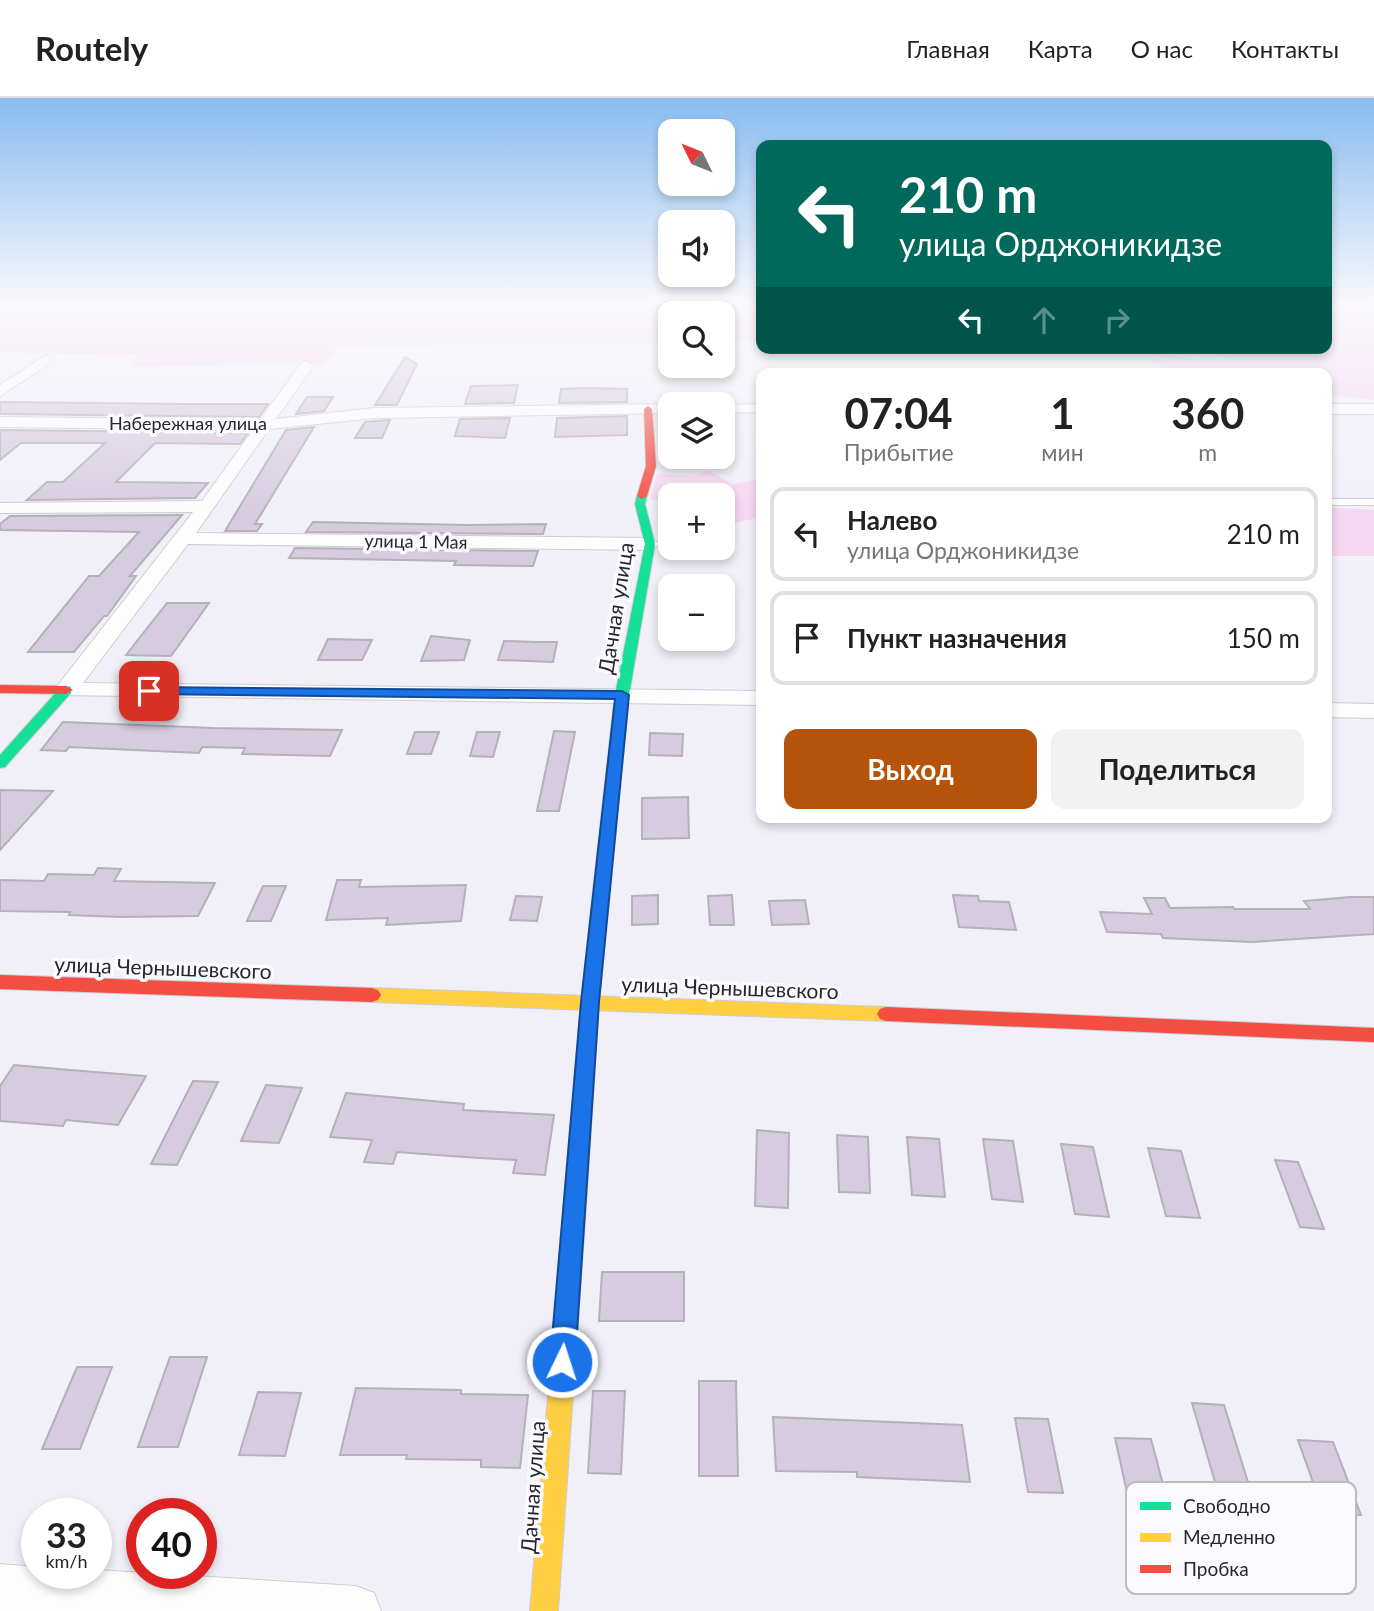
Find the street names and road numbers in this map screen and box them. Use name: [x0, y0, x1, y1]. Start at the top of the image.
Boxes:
street label: Набережная улица: [109, 412, 267, 434]
street label: улица 1 Мая: [364, 529, 468, 553]
street label: Дачная улица: [592, 540, 638, 676]
street label: улица Чернышевского: [54, 951, 272, 983]
street label: улица Чернышевского: [621, 971, 839, 1003]
street label: Дачная улица: [515, 1420, 549, 1554]

